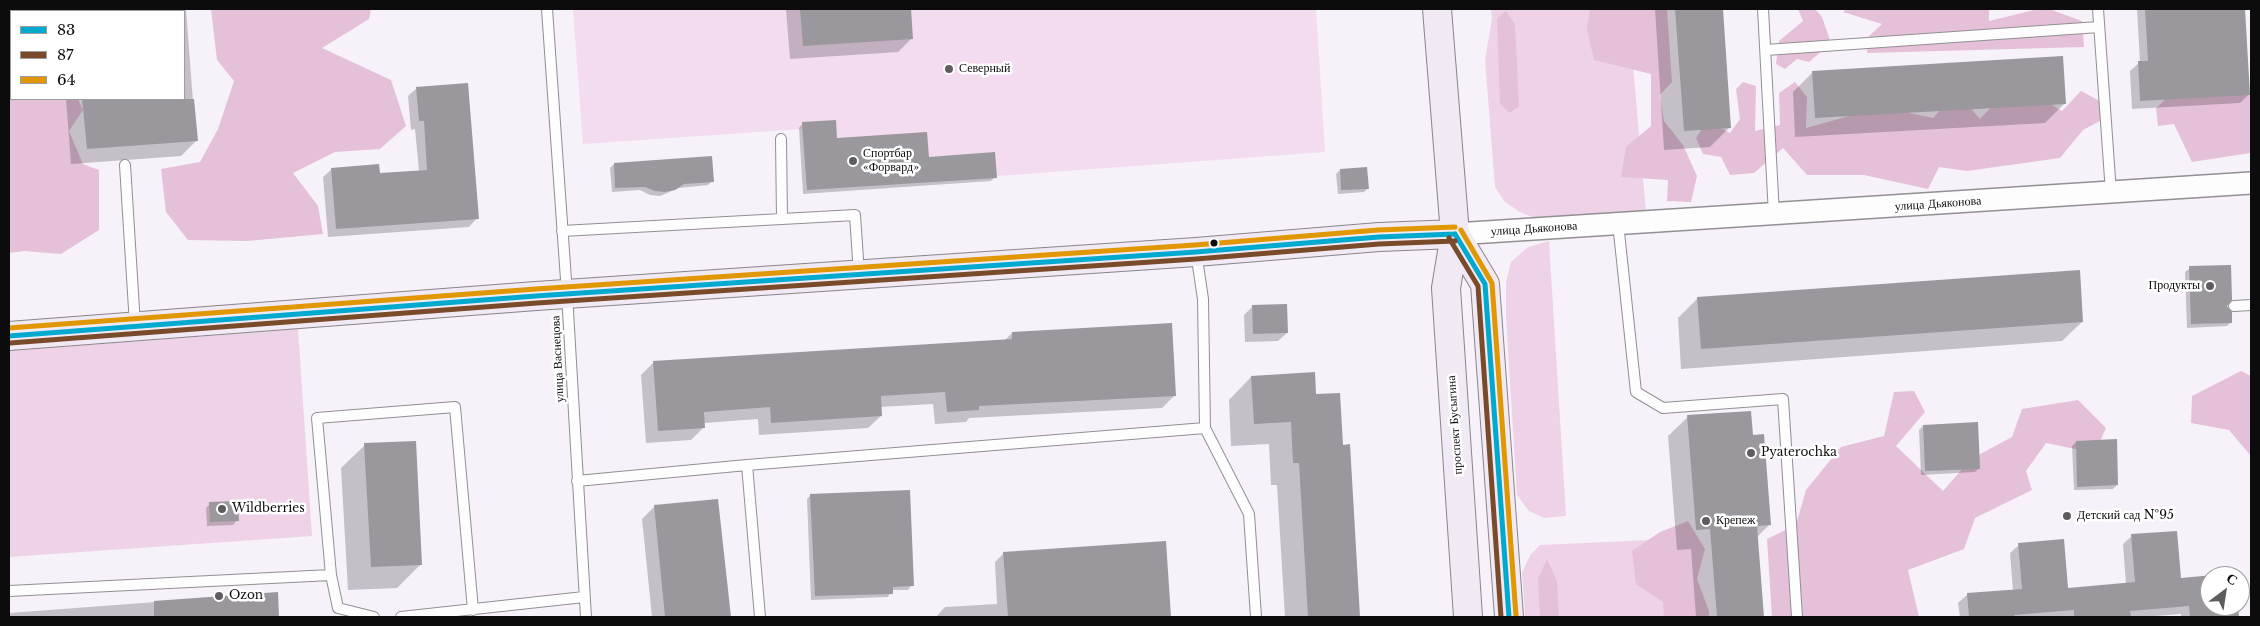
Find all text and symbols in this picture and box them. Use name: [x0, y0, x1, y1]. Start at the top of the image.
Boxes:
legend: [10, 10, 185, 100]
text: 83: [57, 20, 75, 39]
text: 87: [57, 45, 74, 64]
place label: Северный: [959, 62, 1010, 76]
marker: Северный: [943, 63, 955, 75]
text: 64: [57, 70, 75, 89]
place label: Спортбар «Форвард»: [863, 147, 919, 175]
marker: Спортбар «Форвард»: [847, 155, 859, 167]
street label: улица Дьяконова: [1894, 194, 1982, 214]
street label: улица Дьяконова: [1490, 219, 1578, 239]
unlabelled marker: [1209, 238, 1219, 248]
place label: Продукты: [2149, 279, 2200, 293]
marker: Продукты: [2204, 280, 2216, 292]
street label: улица Васнецова: [549, 315, 567, 403]
street label: проспект Бусыгина: [1444, 375, 1466, 475]
place label: Pyaterochka: [1761, 446, 1837, 460]
marker: Pyaterochka: [1745, 447, 1757, 459]
place label: Wildberries: [232, 502, 305, 516]
marker: Wildberries: [216, 503, 228, 515]
place label: Детский сад №95: [2077, 509, 2174, 523]
marker: Детский сад №95: [2061, 510, 2073, 522]
place label: Крепеж: [1716, 514, 1755, 528]
marker: Крепеж: [1700, 515, 1712, 527]
north arrow: [2200, 566, 2250, 616]
text: С: [2223, 569, 2241, 589]
place label: Ozon: [229, 589, 263, 603]
marker: Ozon: [213, 590, 225, 602]

